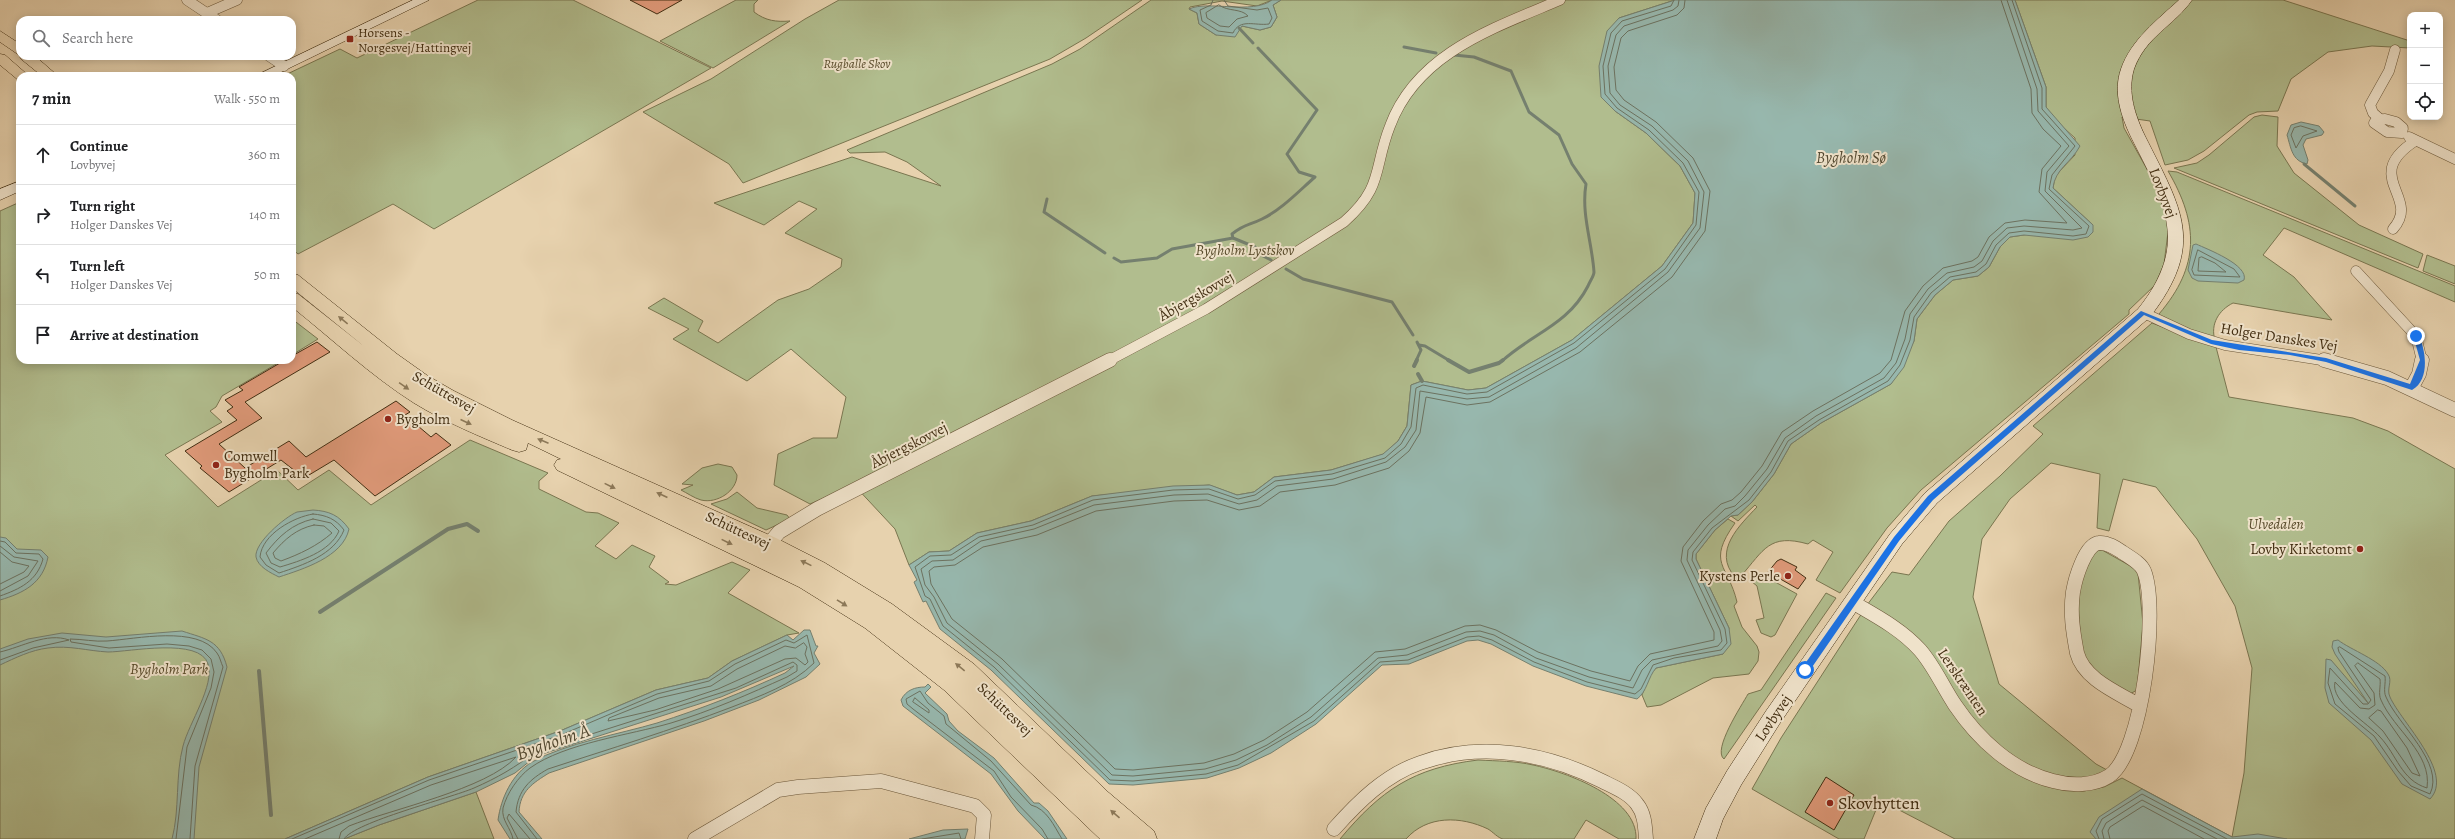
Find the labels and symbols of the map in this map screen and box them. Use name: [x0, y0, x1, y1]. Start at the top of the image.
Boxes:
place label: Horsens - Norgesvej/Hattingvej: [358, 24, 471, 56]
marker: Horsens - Norgesvej/Hattingvej: [345, 34, 355, 44]
park label: Rugballe Skov: [823, 55, 891, 72]
water label: Bygholm Sø: [1816, 147, 1886, 169]
street label: Lovbyvej: [2144, 165, 2182, 221]
park label: Bygholm Lystskov: [1196, 240, 1295, 260]
street label: Åbjergskovvej: [1154, 266, 1237, 326]
one-way arrow: [337, 315, 348, 324]
street label: Holger Danskes Vej: [2219, 318, 2339, 356]
route end: [2407, 327, 2425, 345]
street label: Schüttesvej: [409, 366, 479, 418]
one-way arrow: [398, 382, 409, 390]
place label: Bygholm: [396, 409, 451, 429]
marker: Bygholm: [383, 414, 393, 424]
street label: Åbjergskovvej: [866, 417, 951, 473]
one-way arrow: [460, 419, 471, 425]
one-way arrow: [537, 438, 549, 444]
place label: Comwell Bygholm Park: [224, 446, 310, 483]
marker: Comwell Bygholm Park: [211, 460, 221, 470]
one-way arrow: [604, 483, 616, 489]
one-way arrow: [656, 491, 668, 498]
street label: Schüttesvej: [702, 506, 774, 554]
park label: Ulvedalen: [2248, 514, 2304, 534]
one-way arrow: [721, 539, 733, 546]
place label: Lovby Kirketomt: [2250, 539, 2352, 559]
marker: Lovby Kirketomt: [2355, 544, 2365, 554]
one-way arrow: [800, 559, 812, 566]
place label: Kystens Perle: [1699, 566, 1780, 586]
marker: Kystens Perle: [1783, 571, 1793, 581]
one-way arrow: [836, 599, 848, 606]
street label: Lerskrænten: [1933, 644, 1993, 720]
park label: Bygholm Park: [130, 659, 208, 679]
route start: [1796, 661, 1814, 679]
one-way arrow: [954, 662, 965, 671]
street label: Schüttesvej: [973, 678, 1037, 740]
street label: Lovbyvej: [1750, 691, 1796, 745]
water label: Bygholm Å: [513, 717, 594, 767]
place label: Skovhytten: [1838, 791, 1920, 815]
marker: Skovhytten: [1825, 798, 1835, 808]
one-way arrow: [1110, 809, 1121, 818]

